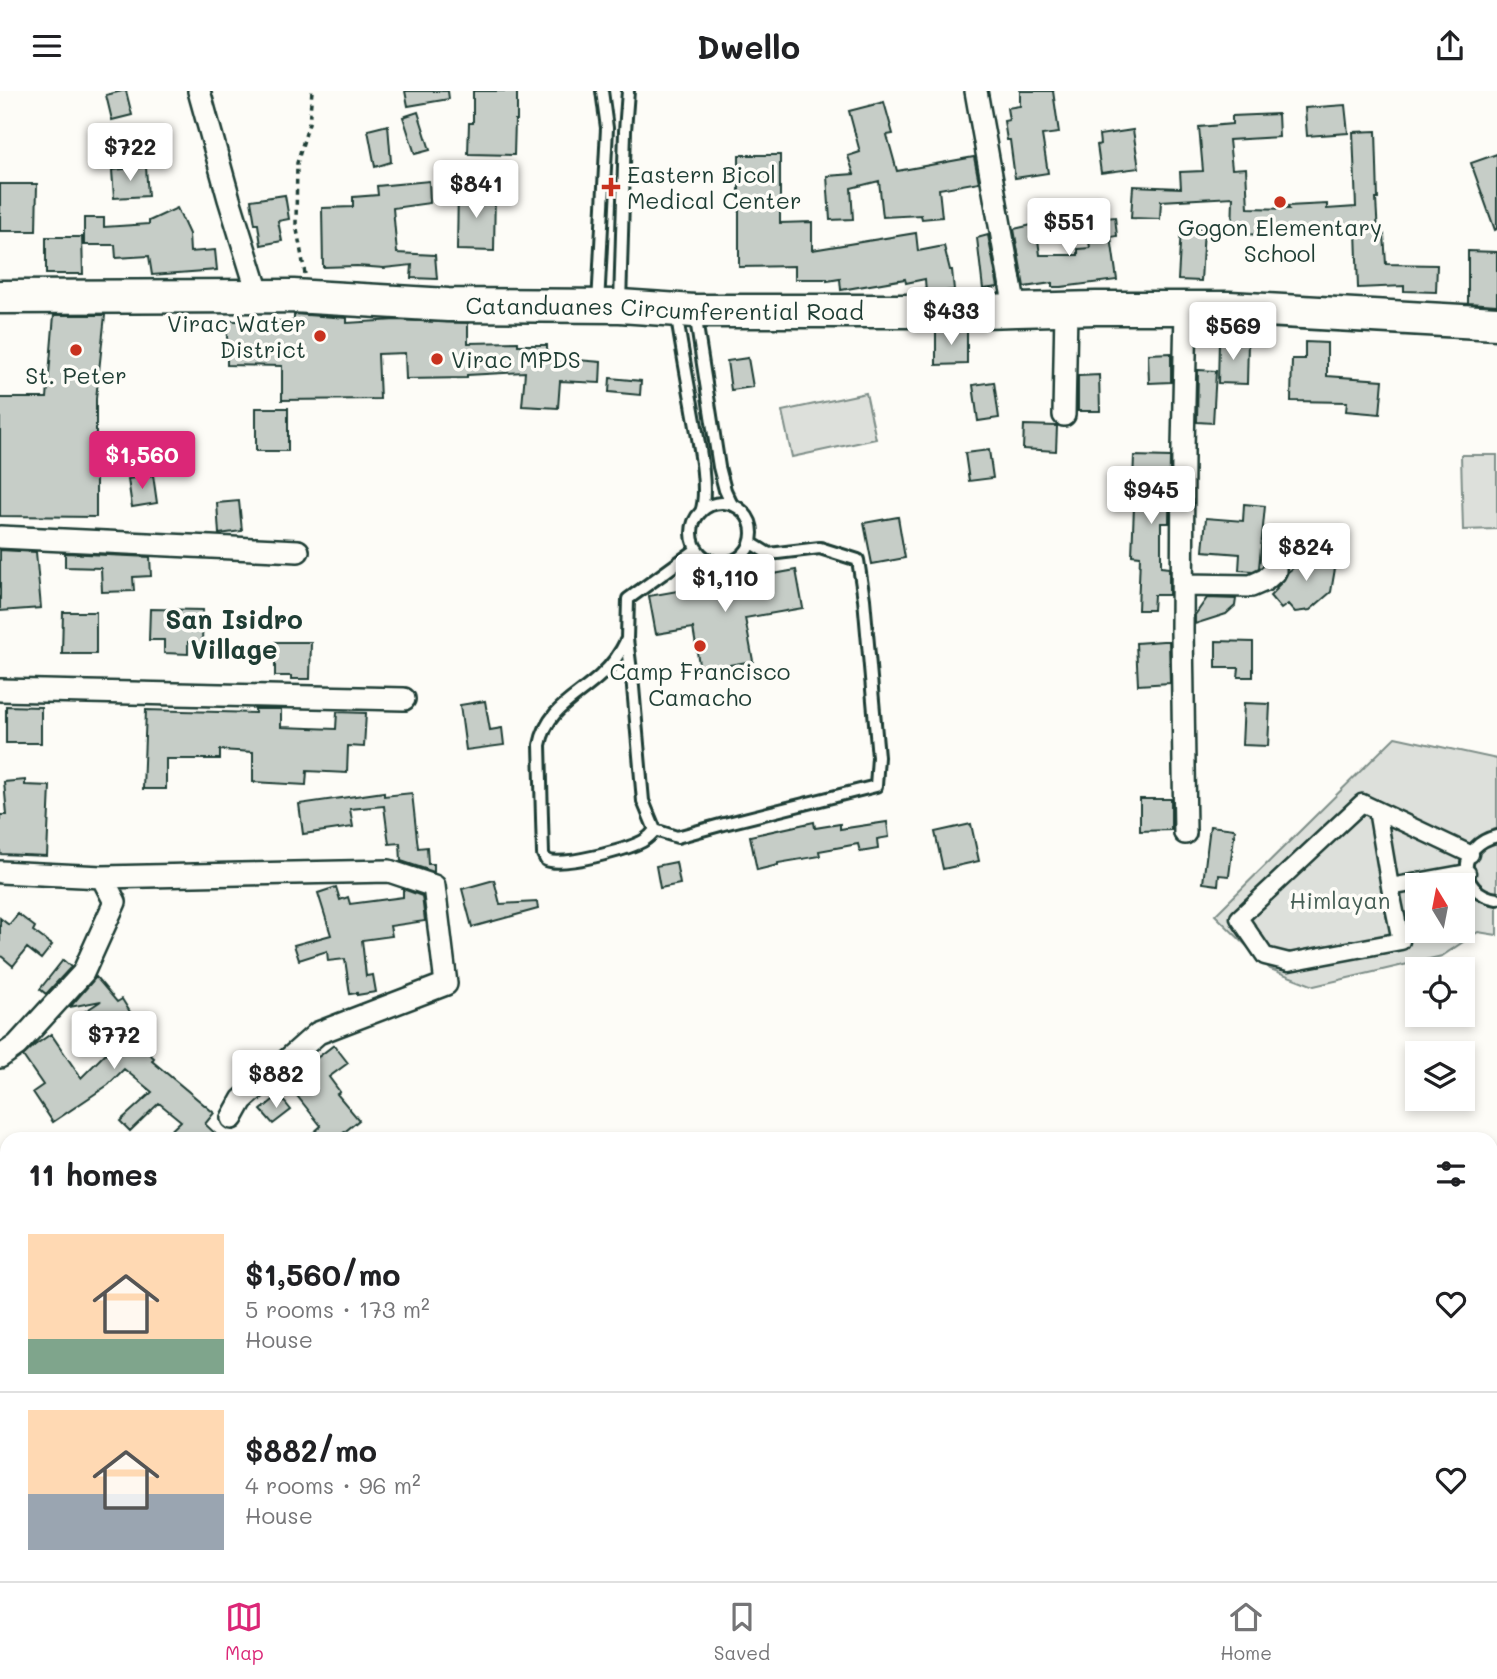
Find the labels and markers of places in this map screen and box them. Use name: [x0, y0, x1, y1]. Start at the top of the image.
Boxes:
pin: $722: [89, 123, 171, 183]
place label: Eastern Bicol Medical Center: [627, 159, 801, 215]
pin: $841: [435, 160, 517, 220]
marker: Eastern Bicol Medical Center: [601, 177, 621, 197]
marker: Gogon Elementary School: [1272, 194, 1288, 210]
pin: $551: [1028, 199, 1110, 258]
place label: Gogon Elementary School: [1178, 212, 1382, 268]
pin: $433: [910, 287, 992, 347]
pin: $569: [1192, 303, 1274, 362]
place label: Virac Water District: [167, 308, 306, 364]
marker: Virac Water District: [312, 328, 328, 344]
marker: St. Peter: [68, 342, 84, 358]
place label: Virac MPDS: [451, 344, 581, 374]
marker: Virac MPDS: [429, 351, 445, 367]
place label: St. Peter: [25, 360, 127, 390]
pin: $1,560: [85, 431, 199, 491]
pin: $945: [1110, 467, 1192, 526]
pin: $824: [1265, 524, 1347, 583]
pin: $1,110: [668, 554, 782, 614]
marker: Camp Francisco Camacho: [692, 638, 708, 654]
place label: Camp Francisco Camacho: [609, 656, 791, 712]
pin: $772: [73, 1011, 155, 1071]
pin: $882: [235, 1051, 317, 1110]

